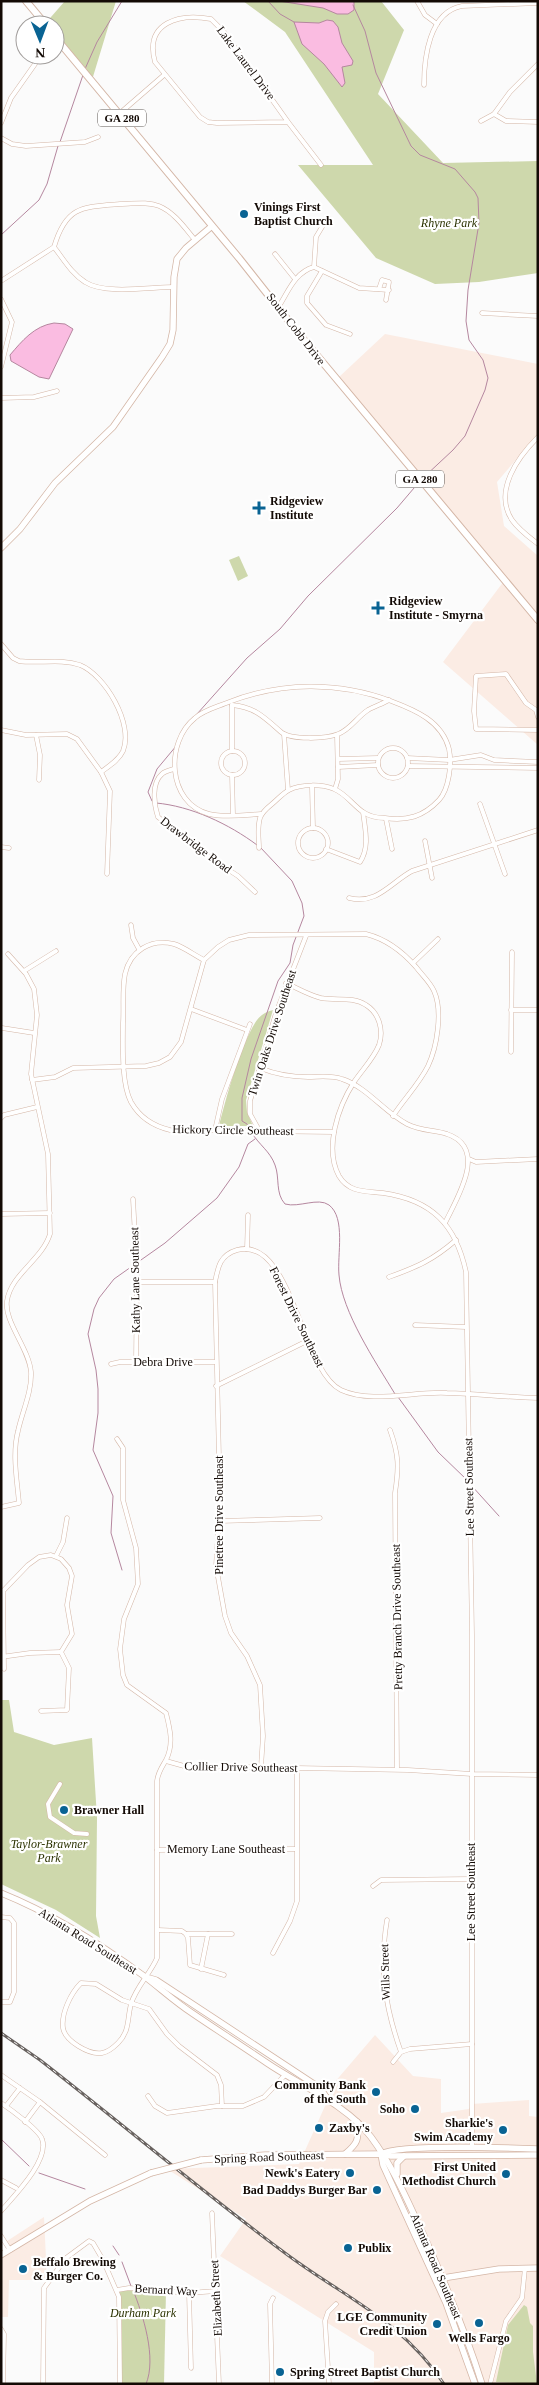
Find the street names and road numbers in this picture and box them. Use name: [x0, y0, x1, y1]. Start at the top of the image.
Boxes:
street label: Lake Laurel Drive: [214, 23, 278, 103]
road number: GA 280: [98, 110, 146, 126]
street label: South Cobb Drive: [264, 290, 328, 368]
road number: GA 280: [396, 470, 444, 488]
street label: Drawbridge Road: [158, 814, 234, 876]
street label: Twin Oaks Drive Southeast: [245, 967, 299, 1098]
street label: Hickory Circle Southeast: [172, 1122, 294, 1138]
street label: Kathy Lane Southeast: [127, 1226, 143, 1333]
street label: Forest Drive Southeast: [267, 1264, 328, 1370]
street label: Debra Drive: [133, 1355, 193, 1369]
street label: Lee Street Southeast: [461, 1437, 477, 1536]
street label: Pinetree Drive Southeast: [212, 1455, 226, 1575]
street label: Pretty Branch Drive Southeast: [389, 1543, 405, 1690]
street label: Collier Drive Southeast: [184, 1759, 298, 1775]
street label: Memory Lane Southeast: [167, 1842, 286, 1856]
street label: Lee Street Southeast: [464, 1842, 478, 1941]
street label: Atlanta Road Southeast: [36, 1905, 140, 1977]
street label: Wills Street: [377, 1943, 393, 2000]
street label: Spring Road Southeast: [214, 2148, 325, 2166]
street label: Atlanta Road Southeast: [407, 2211, 465, 2321]
street label: Elizabeth Street: [207, 2259, 225, 2336]
street label: Bernard Way: [134, 2281, 198, 2299]

